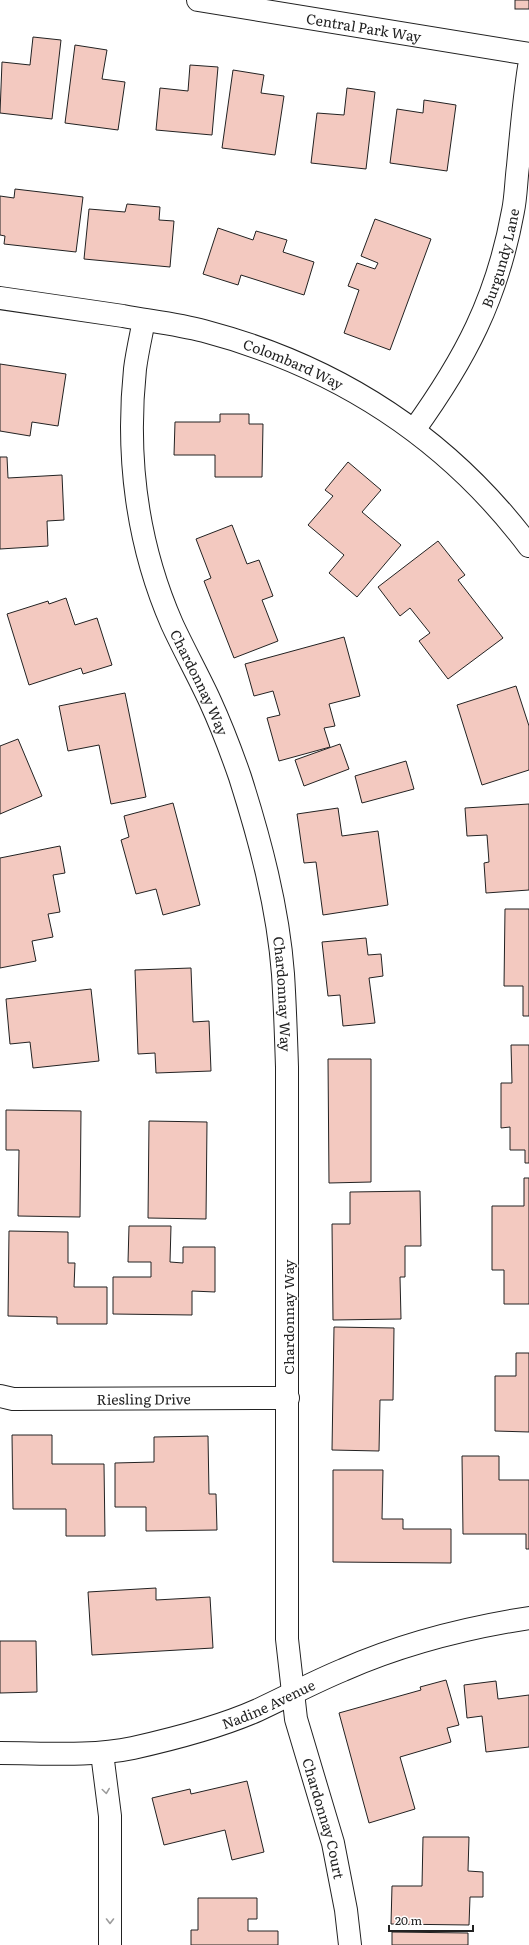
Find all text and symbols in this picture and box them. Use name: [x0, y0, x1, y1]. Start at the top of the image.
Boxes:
street label: Central Park Way: [305, 8, 424, 46]
street label: Burgundy Lane: [476, 207, 523, 310]
street label: Colombard Way: [241, 333, 348, 394]
street label: Chardonnay Way: [166, 626, 234, 739]
street label: Chardonnay Way: [269, 935, 297, 1053]
street label: Chardonnay Way: [278, 1258, 298, 1375]
street label: Riesling Drive: [96, 1388, 191, 1409]
street label: Nadine Avenue: [219, 1674, 318, 1733]
street label: Chardonnay Court: [298, 1756, 350, 1881]
one-way arrow: [101, 1788, 110, 1794]
scale bar: [389, 1907, 473, 1933]
text: 20 m: [395, 1911, 422, 1929]
one-way arrow: [106, 1918, 114, 1924]

